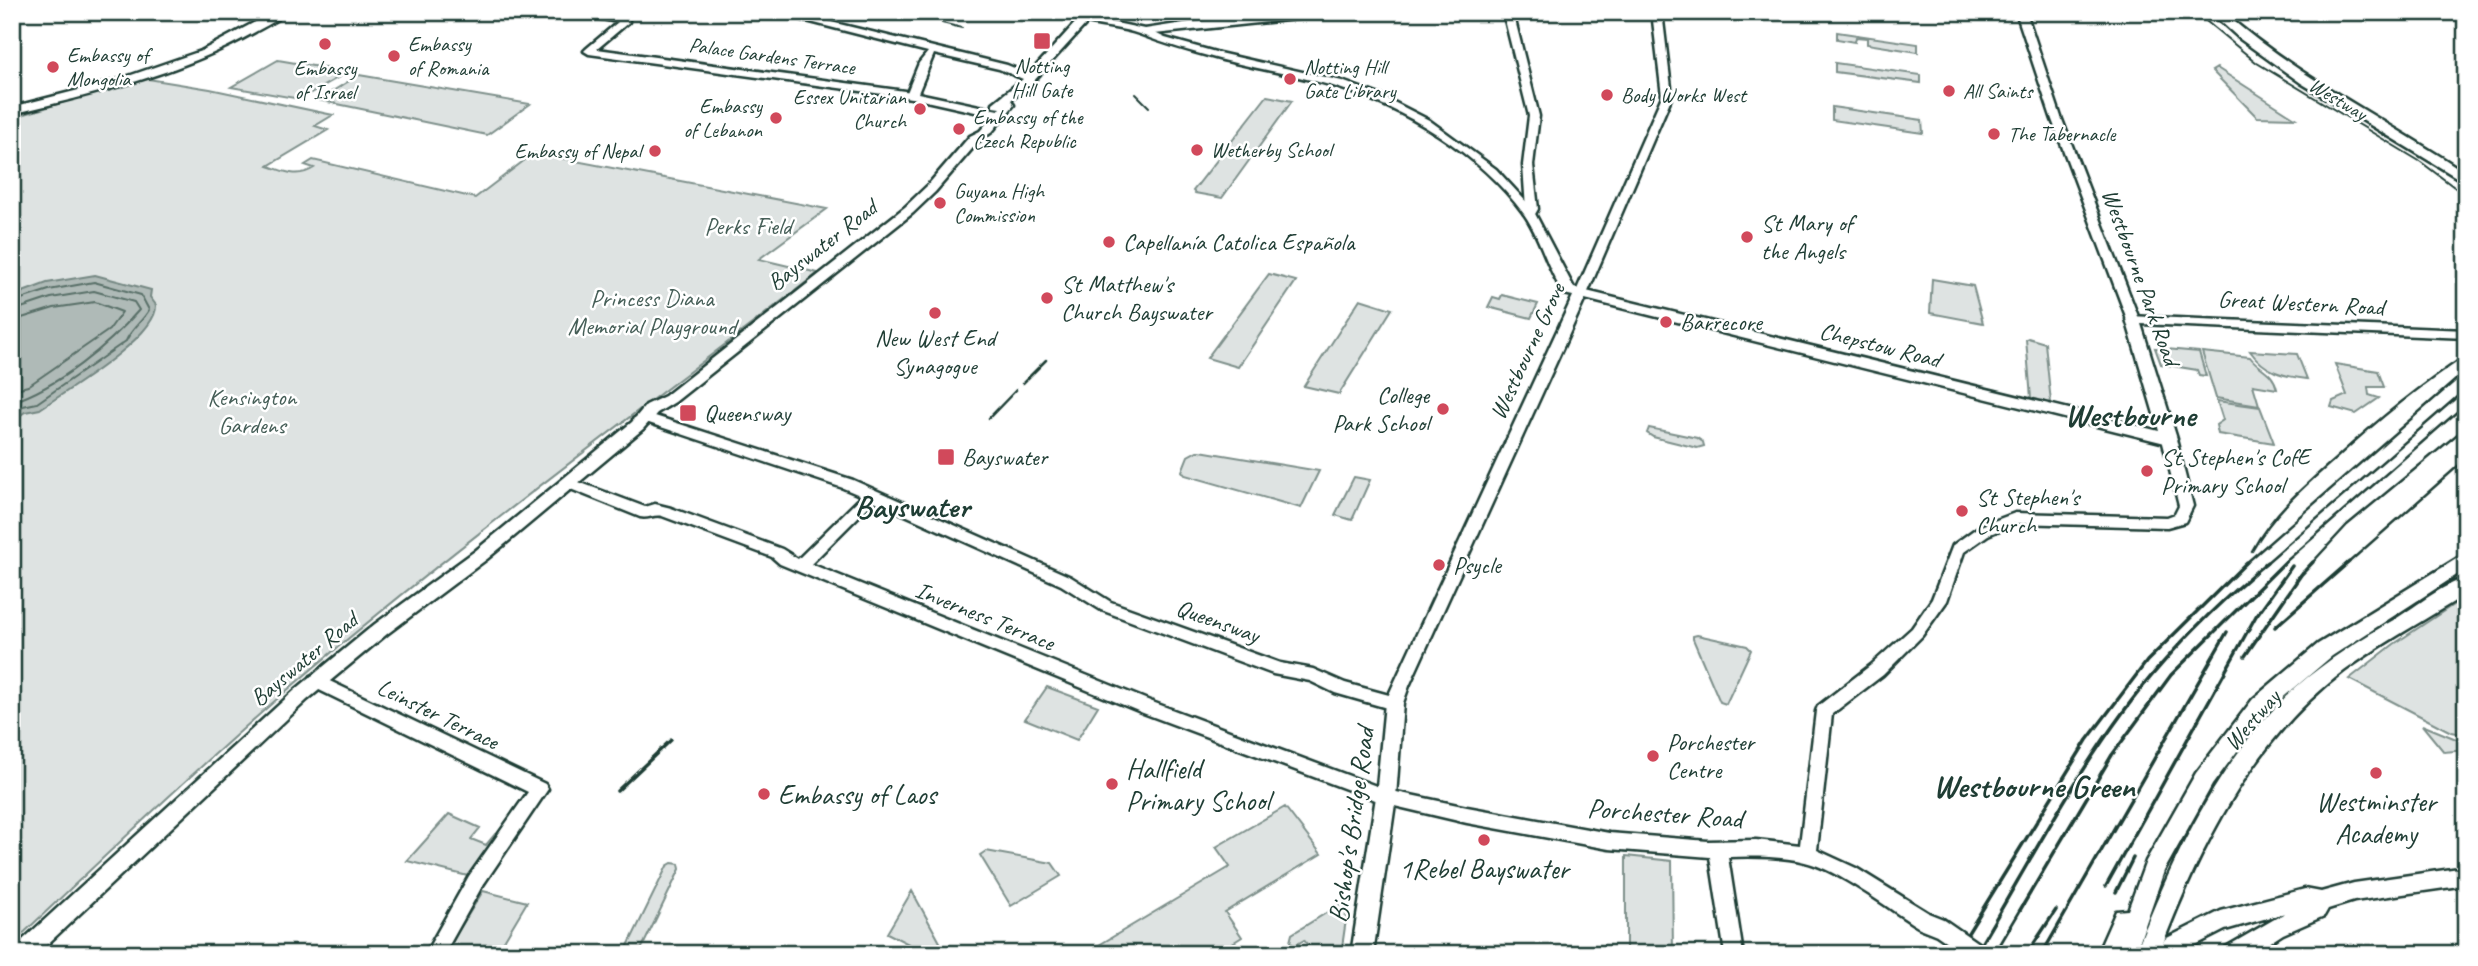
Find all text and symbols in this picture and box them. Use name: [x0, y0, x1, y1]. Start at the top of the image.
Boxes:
place label: Embassy of Romania: [408, 31, 490, 81]
street label: Palace Gardens Terrace: [687, 31, 858, 81]
marker: Notting Hill Gate: [1032, 31, 1052, 51]
marker: Embassy of Israel: [317, 36, 333, 52]
place label: Embassy of Mongolia: [67, 42, 153, 92]
marker: Embassy of Romania: [386, 48, 402, 64]
place label: Notting Hill Gate: [1012, 53, 1074, 103]
place label: Notting Hill Gate Library: [1304, 54, 1398, 104]
place label: Embassy of Israel: [294, 55, 359, 105]
marker: Embassy of Mongolia: [45, 59, 61, 75]
marker: Notting Hill Gate Library: [1282, 71, 1298, 87]
street label: Westway: [2304, 72, 2373, 127]
place label: All Saints: [1963, 78, 2034, 104]
place label: Body Works West: [1621, 82, 1748, 108]
marker: All Saints: [1941, 83, 1957, 99]
place label: Essex Unitarian Church: [793, 84, 907, 134]
marker: Body Works West: [1599, 87, 1615, 103]
place label: Embassy of Lebanon: [684, 93, 764, 143]
marker: Essex Unitarian Church: [912, 101, 928, 117]
place label: Embassy of the Czech Republic: [973, 104, 1084, 154]
marker: Embassy of Lebanon: [768, 110, 784, 126]
marker: Embassy of the Czech Republic: [951, 121, 967, 137]
place label: The Tabernacle: [2008, 121, 2116, 147]
marker: The Tabernacle: [1986, 126, 2002, 142]
place label: Wetherby School: [1211, 137, 1335, 163]
place label: Embassy of Nepal: [515, 138, 644, 164]
marker: Wetherby School: [1189, 142, 1205, 158]
marker: Embassy of Nepal: [647, 143, 663, 159]
place label: Guyana High Commission: [954, 178, 1045, 228]
street label: Westbourne Park Road: [2095, 185, 2188, 373]
street label: Bayswater Road: [761, 191, 886, 297]
marker: Guyana High Commission: [932, 195, 948, 211]
place label: St Mary of the Angels: [1761, 208, 1858, 266]
park label: Perks Field: [705, 211, 795, 241]
place label: Capellanía Catolica Española: [1123, 227, 1356, 257]
marker: St Mary of the Angels: [1739, 229, 1755, 245]
marker: Capellanía Catolica Española: [1101, 234, 1117, 250]
place label: St Matthew's Church Bayswater: [1061, 269, 1214, 327]
street label: Westbourne Grove: [1482, 276, 1573, 424]
park label: Princess Diana Memorial Playground: [568, 283, 740, 341]
street label: Great Western Road: [2217, 284, 2388, 323]
marker: St Matthew's Church Bayswater: [1039, 290, 1055, 306]
marker: New West End Synagogue: [927, 305, 943, 321]
place label: Barrecore: [1680, 307, 1764, 337]
marker: Barrecore: [1658, 314, 1674, 330]
street label: Chepstow Road: [1817, 316, 1947, 375]
place label: New West End Synagogue: [875, 323, 999, 381]
place label: College Park School: [1332, 380, 1433, 438]
park label: Kensington Gardens: [208, 382, 298, 440]
district label: Westbourne: [2065, 395, 2198, 436]
place label: Queensway: [704, 398, 792, 428]
marker: College Park School: [1435, 401, 1451, 417]
marker: Queensway: [678, 403, 698, 423]
place label: Bayswater: [962, 442, 1050, 472]
place label: St Stephen's CofE Primary School: [2161, 442, 2313, 500]
marker: Bayswater: [936, 447, 956, 467]
marker: St Stephen's CofE Primary School: [2139, 463, 2155, 479]
place label: St Stephen's Church: [1976, 482, 2082, 540]
district label: Bayswater: [855, 486, 973, 527]
marker: St Stephen's Church: [1954, 503, 1970, 519]
place label: Psycle: [1453, 550, 1503, 580]
marker: Psycle: [1431, 557, 1447, 573]
street label: Inverness Terrace: [911, 575, 1061, 658]
street label: Queensway: [1172, 592, 1265, 650]
street label: Bayswater Road: [244, 603, 367, 713]
street label: Leinster Terrace: [372, 672, 506, 757]
street label: Westway: [2217, 682, 2288, 757]
street label: Bishop's Bridge Road: [1320, 721, 1383, 925]
place label: Porchester Centre: [1667, 727, 1757, 785]
marker: Porchester Centre: [1645, 748, 1661, 764]
place label: Hallfield Primary School: [1126, 751, 1275, 818]
marker: Westminster Academy: [2368, 765, 2384, 781]
district label: Westbourne Green: [1933, 766, 2136, 807]
marker: Hallfield Primary School: [1104, 776, 1120, 792]
place label: Embassy of Laos: [778, 777, 938, 812]
place label: Westminster Academy: [2316, 784, 2439, 851]
marker: Embassy of Laos: [756, 786, 772, 802]
street label: Porchester Road: [1586, 790, 1748, 836]
marker: 1Rebel Bayswater: [1476, 832, 1492, 848]
place label: 1Rebel Bayswater: [1399, 851, 1572, 886]

